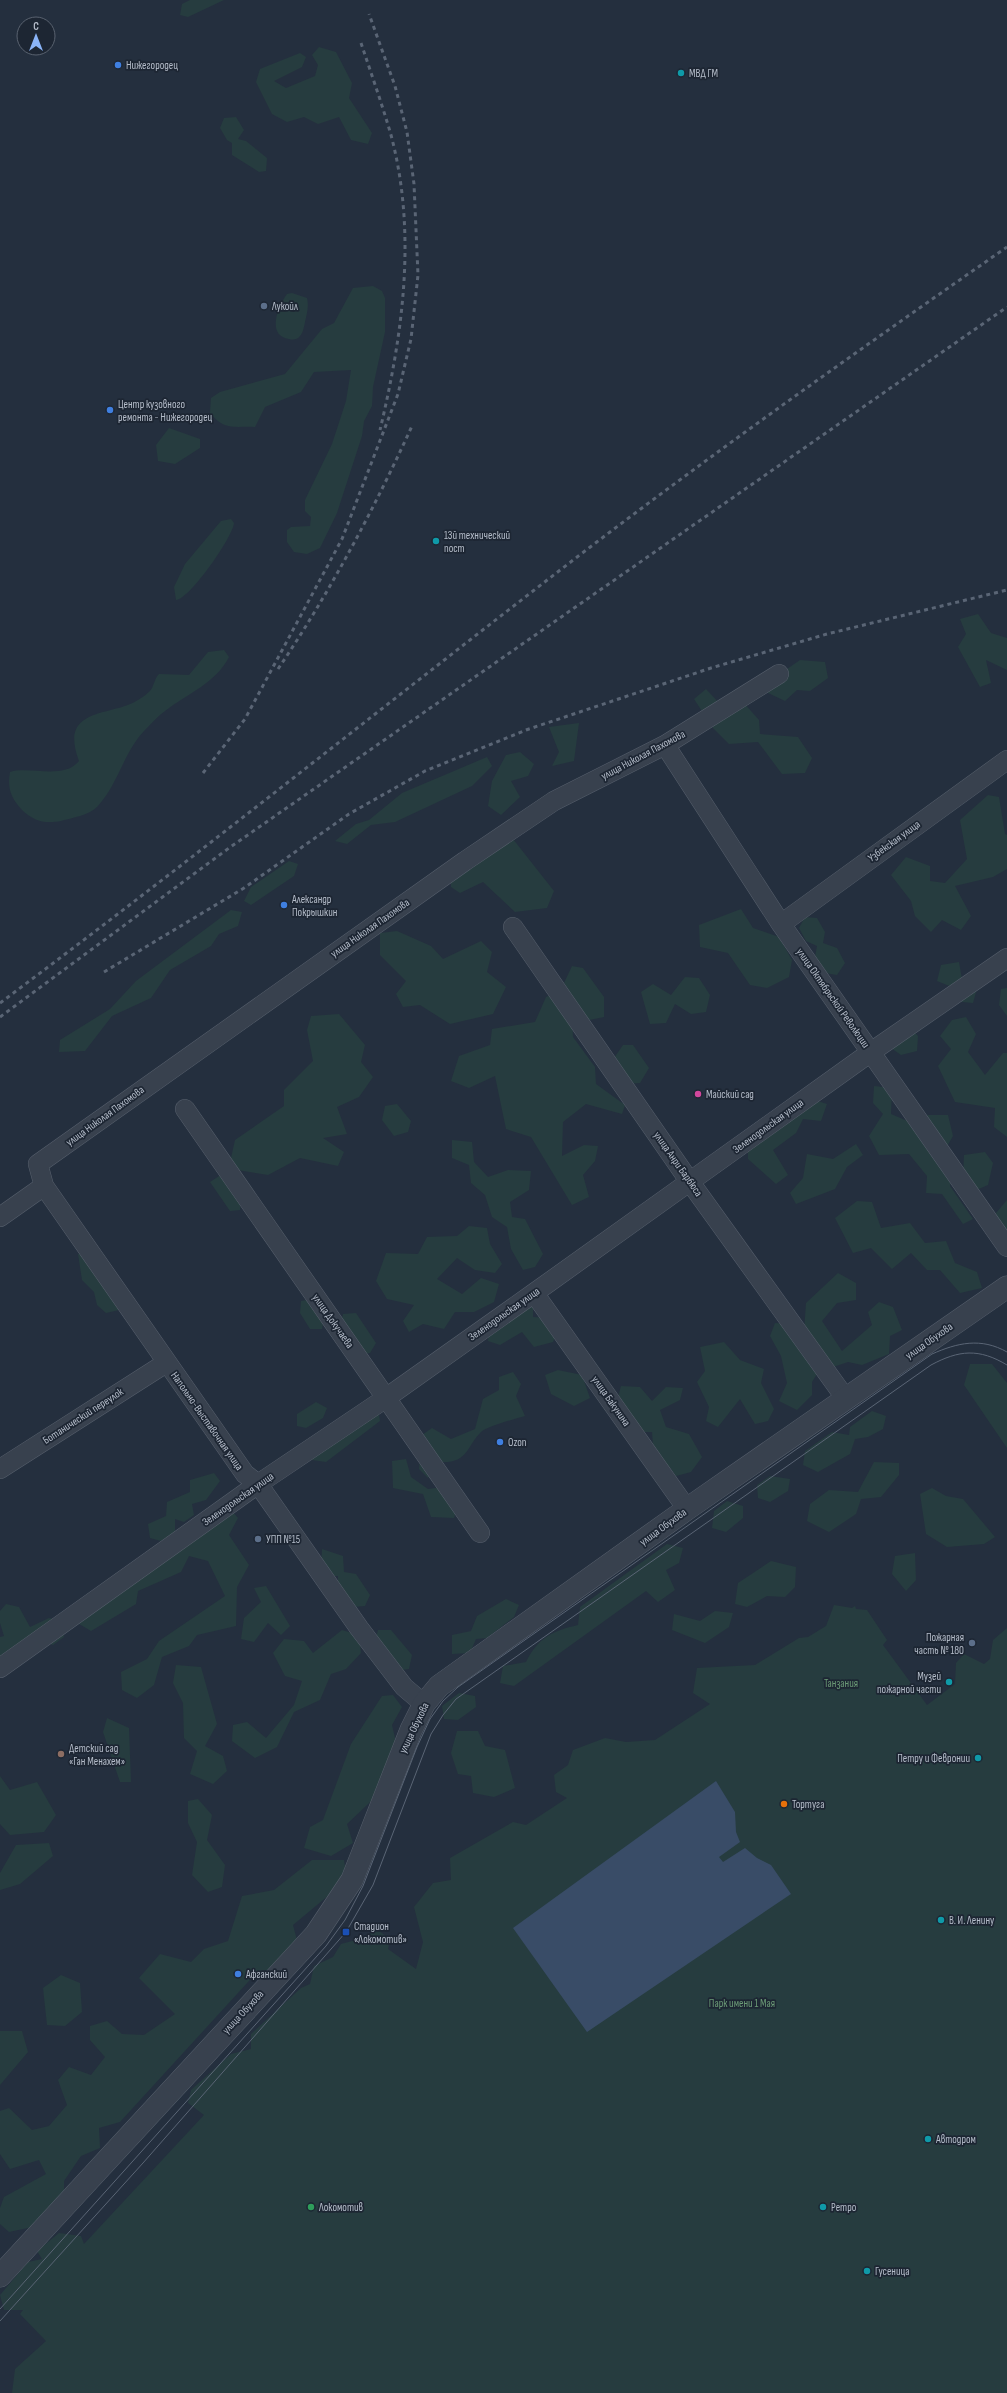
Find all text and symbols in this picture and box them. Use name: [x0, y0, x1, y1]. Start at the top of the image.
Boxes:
north arrow: [16, 16, 56, 56]
text: С: [33, 20, 39, 33]
place label: Нижегородец: [126, 59, 178, 72]
marker: Нижегородец: [113, 60, 123, 70]
place label: МВД ГМ: [689, 67, 718, 80]
marker: МВД ГМ: [676, 68, 686, 78]
place label: Лукойл: [271, 300, 298, 313]
marker: Лукойл: [259, 301, 269, 311]
place label: Центр кузовного ремонта - Нижегородец: [118, 398, 213, 424]
marker: Центр кузовного ремонта - Нижегородец: [105, 405, 115, 415]
place label: 13й технический пост: [444, 529, 511, 555]
marker: 13й технический пост: [431, 536, 441, 546]
street label: улица Николая Пахомова: [599, 727, 687, 783]
street label: Узбекская улица: [865, 818, 923, 864]
place label: Александр Покрышкин: [291, 893, 337, 919]
street label: улица Николая Пахомова: [328, 896, 412, 960]
marker: Александр Покрышкин: [279, 900, 289, 910]
street label: улица Октябрьской Революции: [794, 946, 873, 1051]
street label: улица Николая Пахомова: [63, 1083, 147, 1149]
place label: Майский сад: [706, 1088, 754, 1101]
marker: Майский сад: [693, 1089, 703, 1099]
street label: Зеленодольская улица: [730, 1096, 806, 1156]
street label: улица Анри Барбюса: [651, 1129, 705, 1199]
street label: Зеленодольская улица: [466, 1285, 542, 1343]
street label: улица Докучаева: [310, 1291, 356, 1351]
street label: улица Обухова: [903, 1320, 955, 1362]
street label: Напольно-Выставочная улица: [168, 1369, 246, 1473]
street label: улица Бакунина: [589, 1373, 633, 1429]
street label: Ботанический переулок: [40, 1385, 126, 1447]
place label: Ozon: [508, 1436, 527, 1449]
marker: Ozon: [495, 1437, 505, 1447]
street label: Зеленодольская улица: [200, 1470, 276, 1528]
street label: улица Обухова: [637, 1506, 689, 1548]
place label: УПП №15: [266, 1533, 300, 1546]
marker: УПП №15: [253, 1534, 263, 1544]
place label: Пожарная часть № 180: [914, 1631, 964, 1657]
marker: Пожарная часть № 180: [967, 1638, 977, 1648]
place label: Музей пожарной части: [877, 1670, 941, 1696]
park label: Танзания: [824, 1677, 858, 1690]
marker: Музей пожарной части: [944, 1677, 954, 1687]
street label: улица Обухова: [396, 1701, 432, 1755]
place label: Детский сад «Ган Менахем»: [69, 1742, 125, 1768]
marker: Детский сад «Ган Менахем»: [56, 1749, 66, 1759]
place label: Петру и Февронии: [897, 1752, 970, 1765]
marker: Петру и Февронии: [973, 1753, 983, 1763]
place label: Тортуга: [792, 1798, 824, 1811]
marker: Тортуга: [779, 1799, 789, 1809]
place label: В. И. Ленину: [949, 1914, 995, 1927]
marker: В. И. Ленину: [936, 1915, 946, 1925]
place label: Стадион «Локомотив»: [354, 1920, 407, 1946]
marker: Стадион «Локомотив»: [341, 1927, 351, 1937]
place label: Афганский: [245, 1968, 288, 1981]
marker: Афганский: [233, 1969, 243, 1979]
street label: улица Обухова: [220, 1988, 266, 2036]
park label: Парк имени 1 Мая: [709, 1997, 775, 2010]
place label: Автодром: [935, 2133, 976, 2146]
marker: Автодром: [923, 2134, 933, 2144]
place label: Локомотив: [318, 2201, 364, 2214]
place label: Ретро: [831, 2201, 857, 2214]
marker: Локомотив: [306, 2202, 316, 2212]
marker: Ретро: [818, 2202, 828, 2212]
place label: Гусеница: [875, 2265, 909, 2278]
marker: Гусеница: [862, 2266, 872, 2276]

